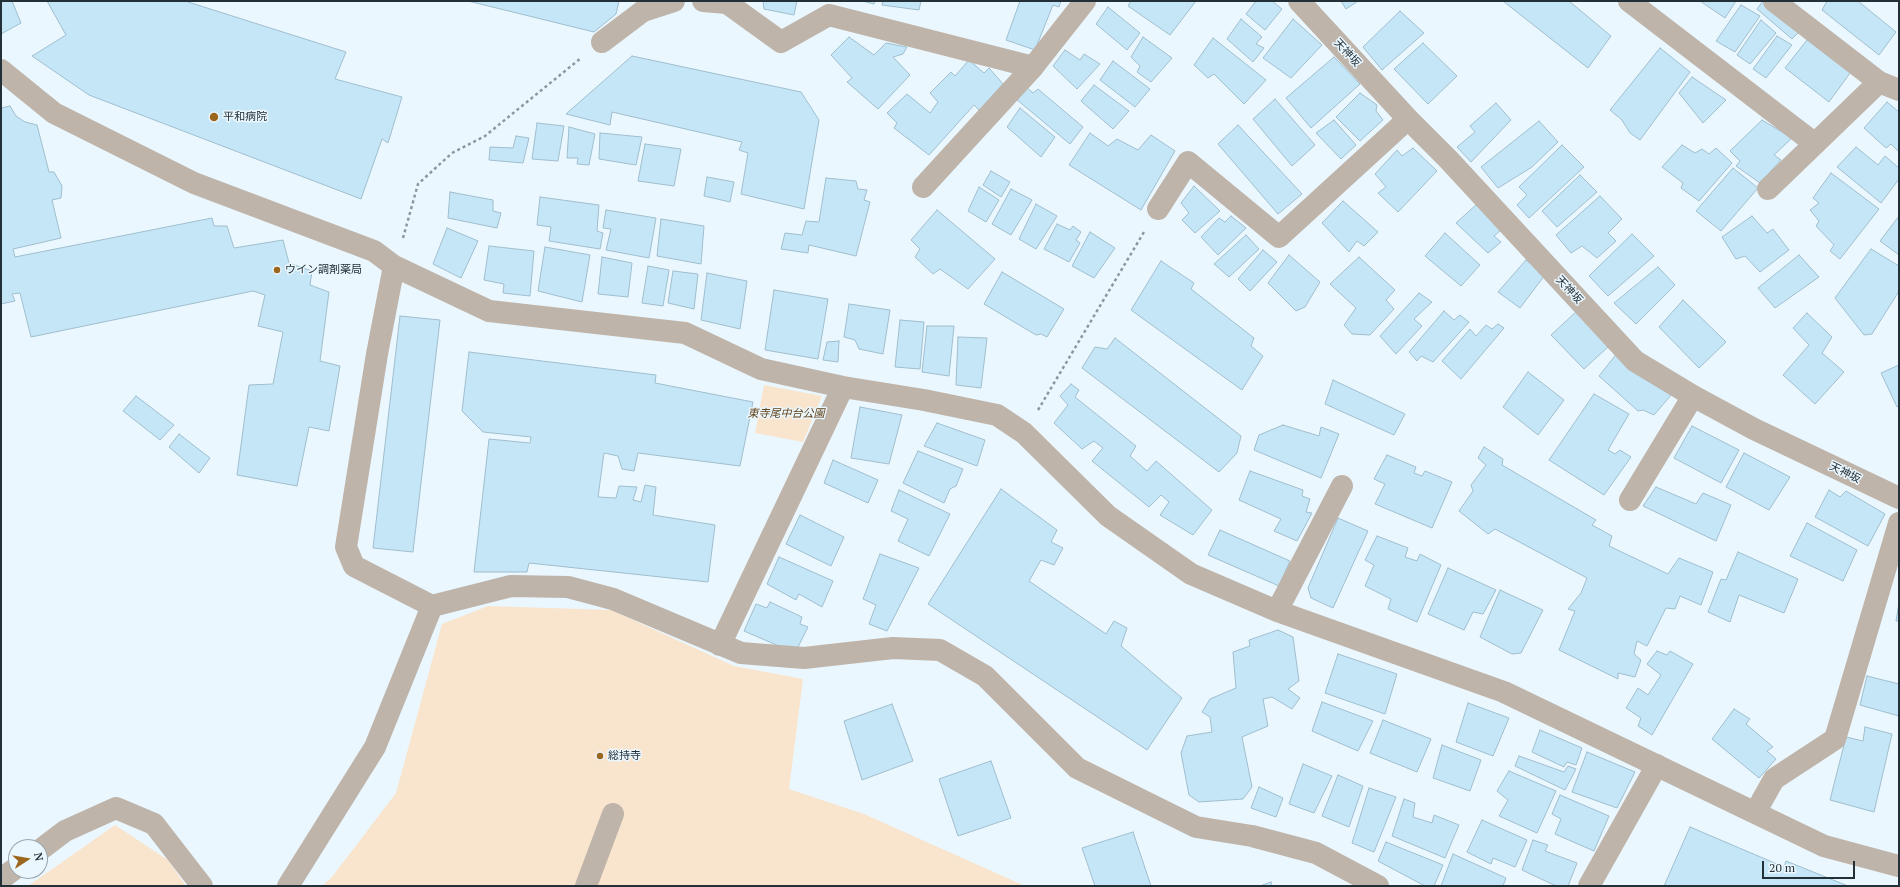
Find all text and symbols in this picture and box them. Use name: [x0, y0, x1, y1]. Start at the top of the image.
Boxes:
street label: 天神坂: [1331, 36, 1363, 70]
place label: 平和病院: [223, 110, 267, 124]
marker: 平和病院: [208, 111, 220, 123]
place label: ウイン調剤薬局: [285, 263, 362, 277]
marker: ウイン調剤薬局: [272, 265, 282, 275]
street label: 天神坂: [1553, 273, 1585, 307]
park label: 東寺尾中台公園: [748, 407, 824, 421]
street label: 天神坂: [1827, 460, 1863, 486]
place label: 総持寺: [608, 749, 641, 763]
marker: 総持寺: [595, 751, 605, 761]
north arrow: [8, 839, 48, 879]
text: N: [31, 851, 46, 862]
scale bar: [1764, 853, 1857, 879]
text: 20 m: [1769, 860, 1795, 875]

